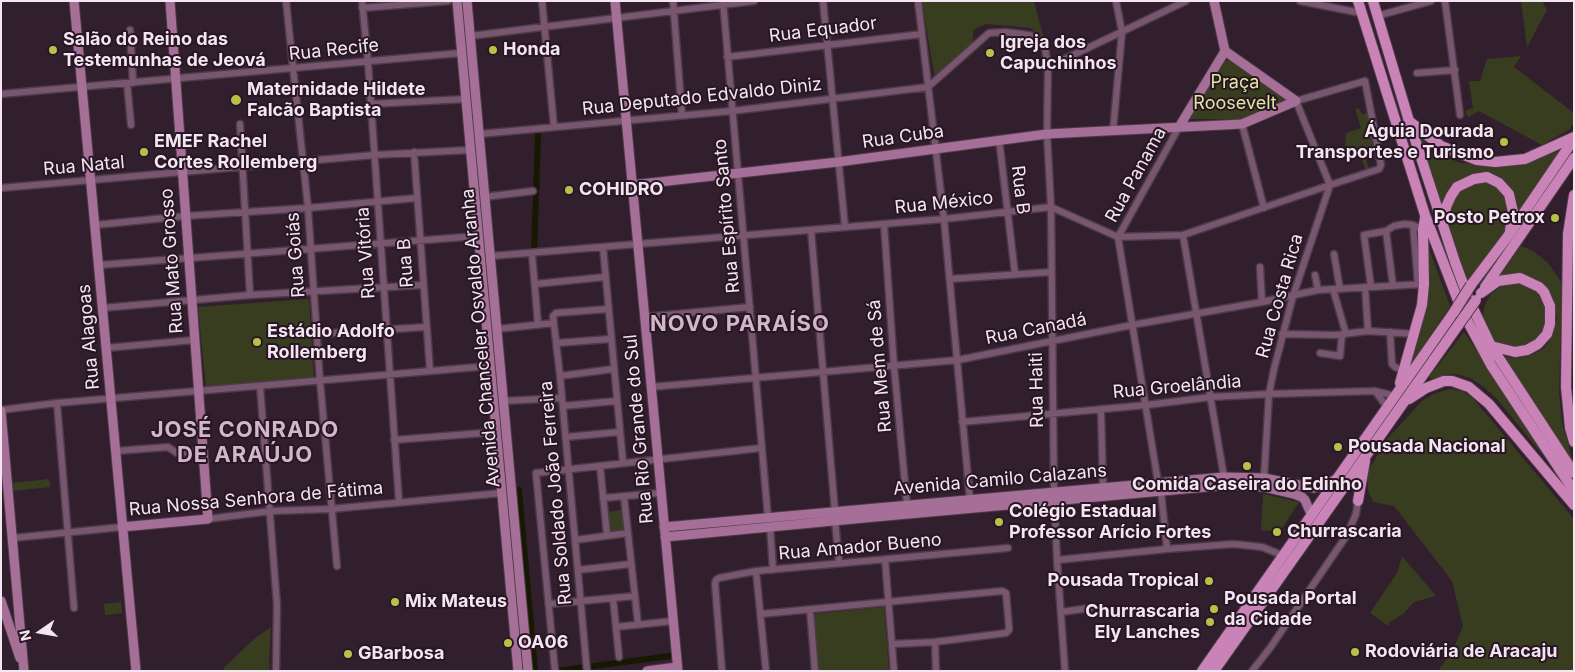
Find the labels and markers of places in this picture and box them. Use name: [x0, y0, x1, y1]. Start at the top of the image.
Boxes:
place label: Salão do Reino das Testemunhas de Jeová: [63, 29, 266, 72]
place label: Igreja dos Capuchinhos: [1000, 32, 1117, 74]
place label: Honda: [503, 39, 560, 61]
marker: Salão do Reino das Testemunhas de Jeová: [47, 44, 59, 56]
marker: Honda: [487, 44, 499, 56]
marker: Igreja dos Capuchinhos: [984, 47, 996, 59]
place label: Maternidade Hildete Falcão Baptista: [247, 79, 425, 122]
marker: Maternidade Hildete Falcão Baptista: [229, 93, 243, 107]
place label: Águia Dourada Transportes e Turismo: [1296, 121, 1494, 163]
place label: EMEF Rachel Cortes Rollemberg: [154, 131, 317, 173]
marker: Águia Dourada Transportes e Turismo: [1498, 136, 1510, 148]
marker: EMEF Rachel Cortes Rollemberg: [138, 146, 150, 158]
place label: COHIDRO: [579, 179, 663, 201]
marker: COHIDRO: [563, 184, 575, 196]
place label: Posto Petrox: [1434, 207, 1545, 229]
marker: Posto Petrox: [1549, 212, 1561, 224]
place label: Estádio Adolfo Rollemberg: [267, 321, 395, 364]
marker: Estádio Adolfo Rollemberg: [251, 336, 263, 348]
place label: Pousada Nacional: [1348, 436, 1506, 458]
marker: Pousada Nacional: [1332, 441, 1344, 453]
marker: Comida Caseira do Edinho: [1241, 460, 1253, 472]
place label: Comida Caseira do Edinho: [1132, 474, 1362, 496]
place label: Colégio Estadual Professor Arício Fortes: [1009, 501, 1211, 544]
marker: Colégio Estadual Professor Arício Fortes: [993, 516, 1005, 528]
place label: Churrascaria: [1287, 521, 1402, 543]
marker: Churrascaria: [1271, 526, 1283, 538]
place label: Pousada Tropical: [1047, 570, 1199, 592]
marker: Pousada Tropical: [1203, 575, 1215, 587]
place label: Pousada Portal da Cidade: [1224, 588, 1357, 630]
place label: Mix Mateus: [405, 591, 507, 613]
marker: Mix Mateus: [389, 596, 401, 608]
place label: Churrascaria Ely Lanches: [1085, 601, 1200, 644]
marker: Pousada Portal da Cidade: [1208, 603, 1220, 615]
marker: Churrascaria Ely Lanches: [1204, 616, 1216, 628]
place label: OA06: [518, 632, 568, 654]
marker: OA06: [502, 637, 514, 649]
place label: Rodoviária de Aracaju: [1365, 641, 1557, 663]
place label: GBarbosa: [358, 643, 444, 665]
marker: Rodoviária de Aracaju: [1349, 646, 1361, 658]
marker: GBarbosa: [342, 648, 354, 660]

